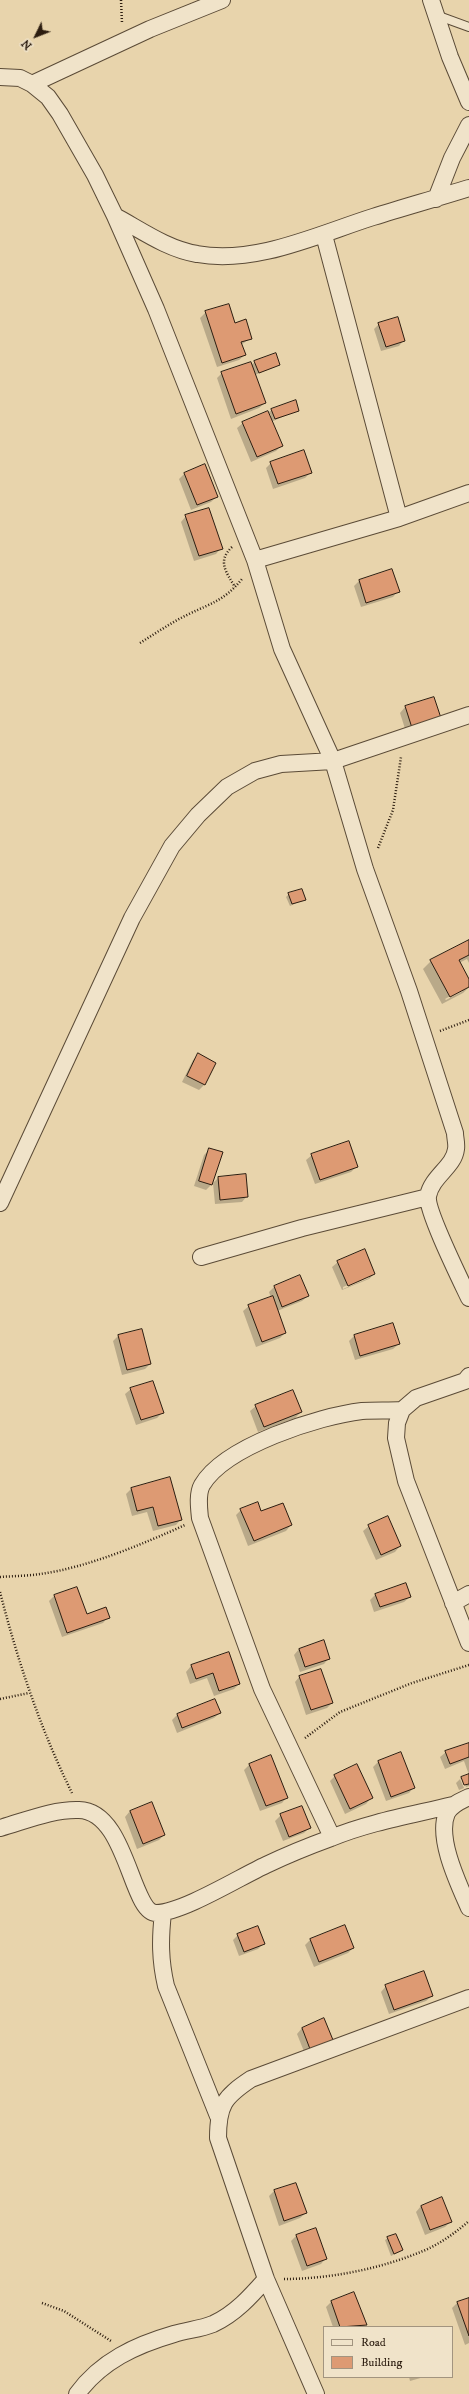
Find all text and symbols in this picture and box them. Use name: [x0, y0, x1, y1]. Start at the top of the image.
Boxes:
north arrow: [16, 16, 56, 56]
text: N: [19, 36, 35, 52]
legend: [323, 2326, 453, 2378]
text: Road: [361, 2335, 386, 2350]
text: Building: [361, 2355, 402, 2370]

